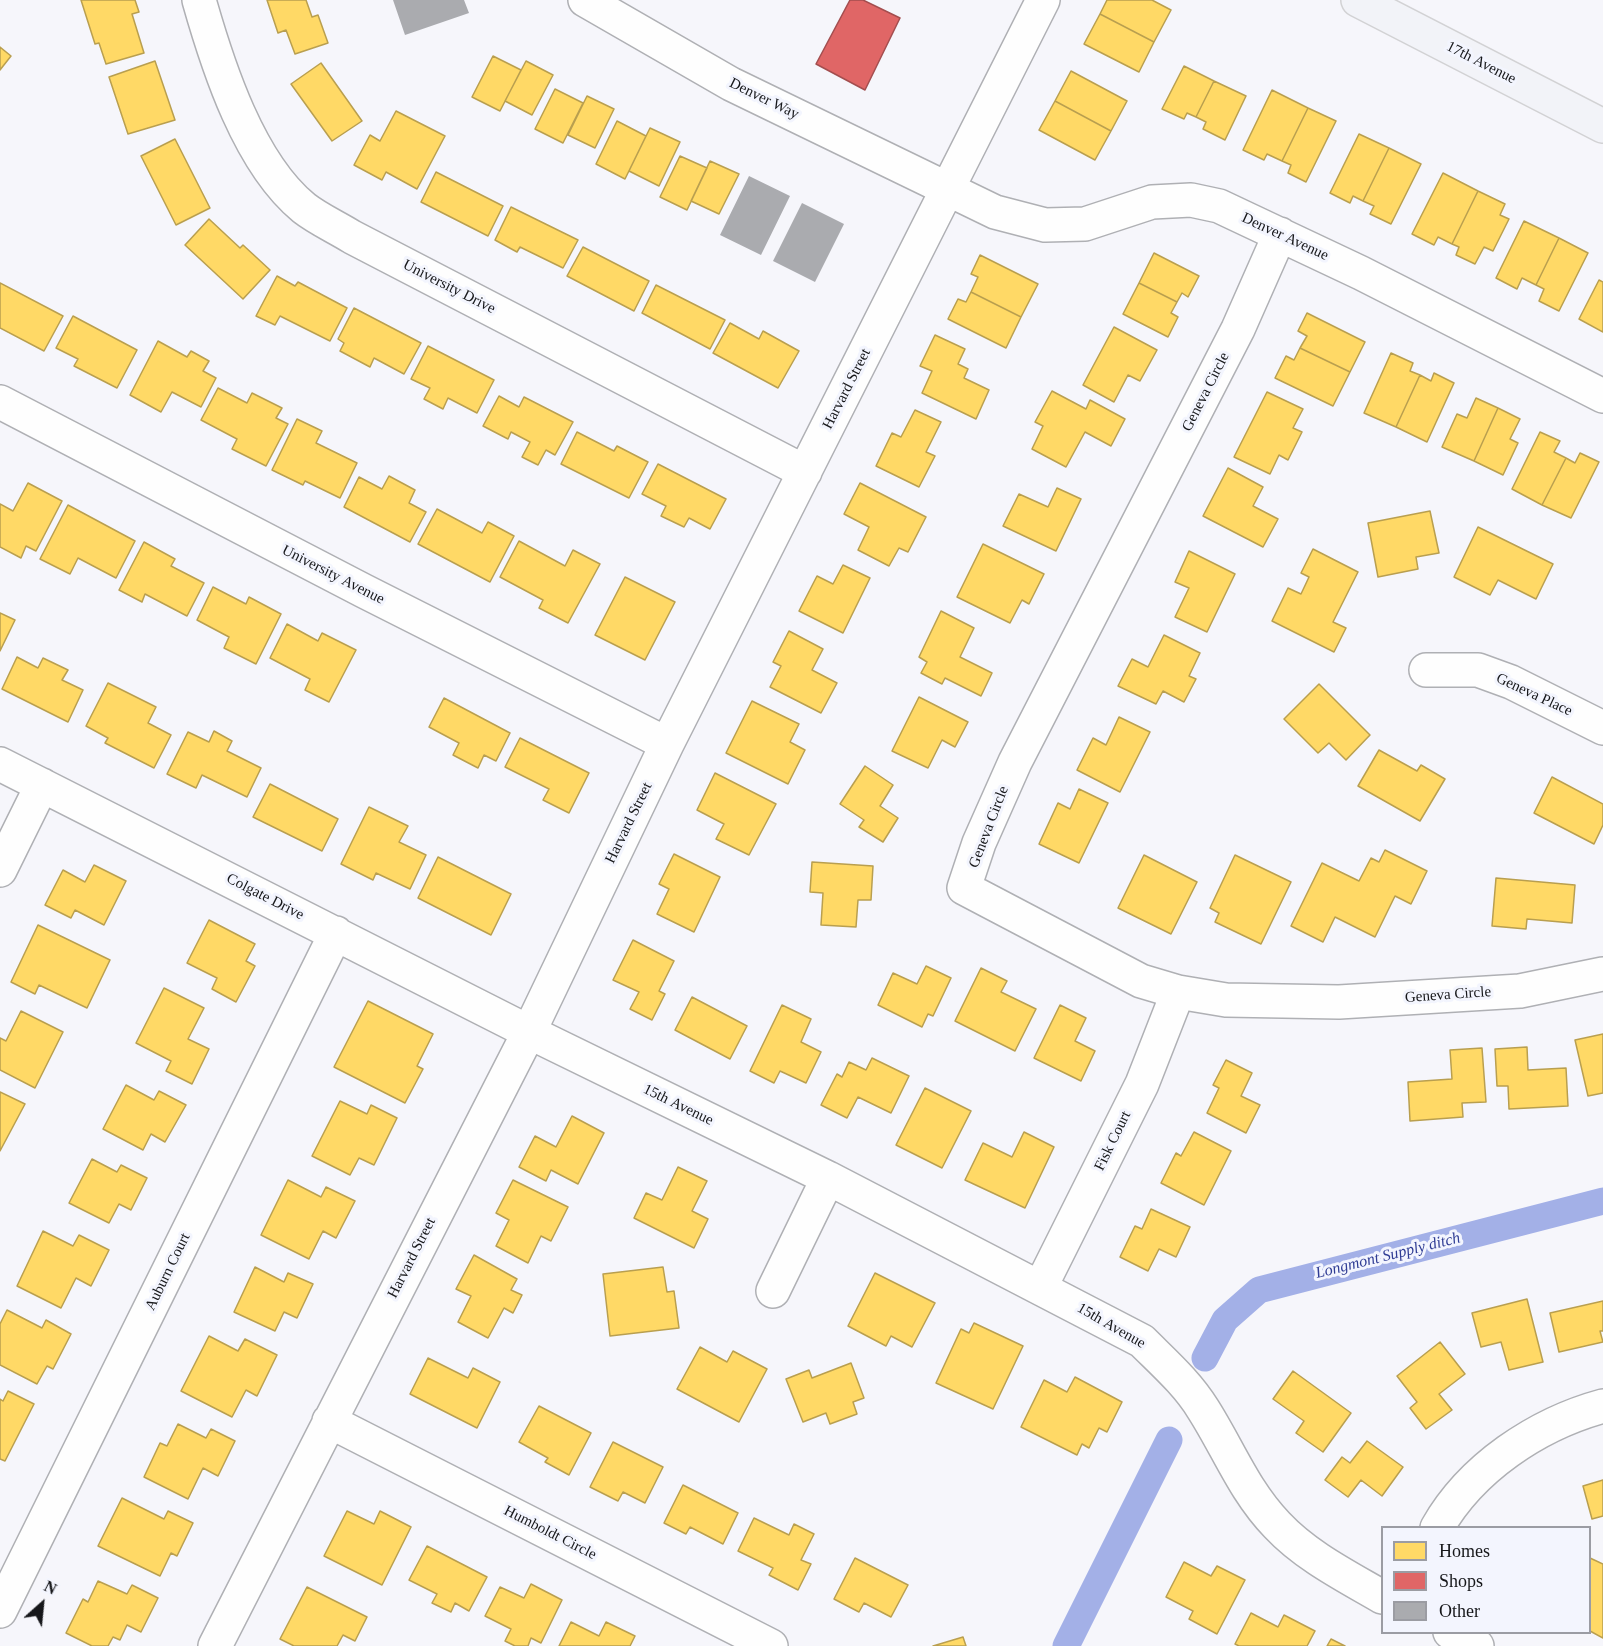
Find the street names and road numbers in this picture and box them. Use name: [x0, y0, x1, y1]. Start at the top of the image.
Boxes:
street label: 17th Avenue: [1443, 38, 1519, 88]
street label: Denver Way: [726, 74, 802, 124]
street label: Denver Avenue: [1239, 209, 1331, 265]
street label: University Drive: [400, 256, 498, 318]
street label: Harvard Street: [819, 346, 875, 432]
street label: Geneva Circle: [1178, 350, 1234, 434]
street label: University Avenue: [279, 541, 387, 609]
street label: Geneva Place: [1493, 670, 1575, 720]
street label: Harvard Street: [602, 780, 656, 866]
street label: Geneva Circle: [965, 784, 1013, 870]
street label: Colgate Drive: [223, 870, 307, 924]
street label: Geneva Circle: [1404, 983, 1492, 1007]
street label: 15th Avenue: [640, 1080, 716, 1130]
street label: Fisk Court: [1091, 1108, 1135, 1174]
street label: Harvard Street: [384, 1215, 440, 1301]
street label: Auburn Court: [142, 1230, 194, 1314]
street label: 15th Avenue: [1074, 1299, 1148, 1353]
street label: Humboldt Circle: [501, 1502, 599, 1564]

